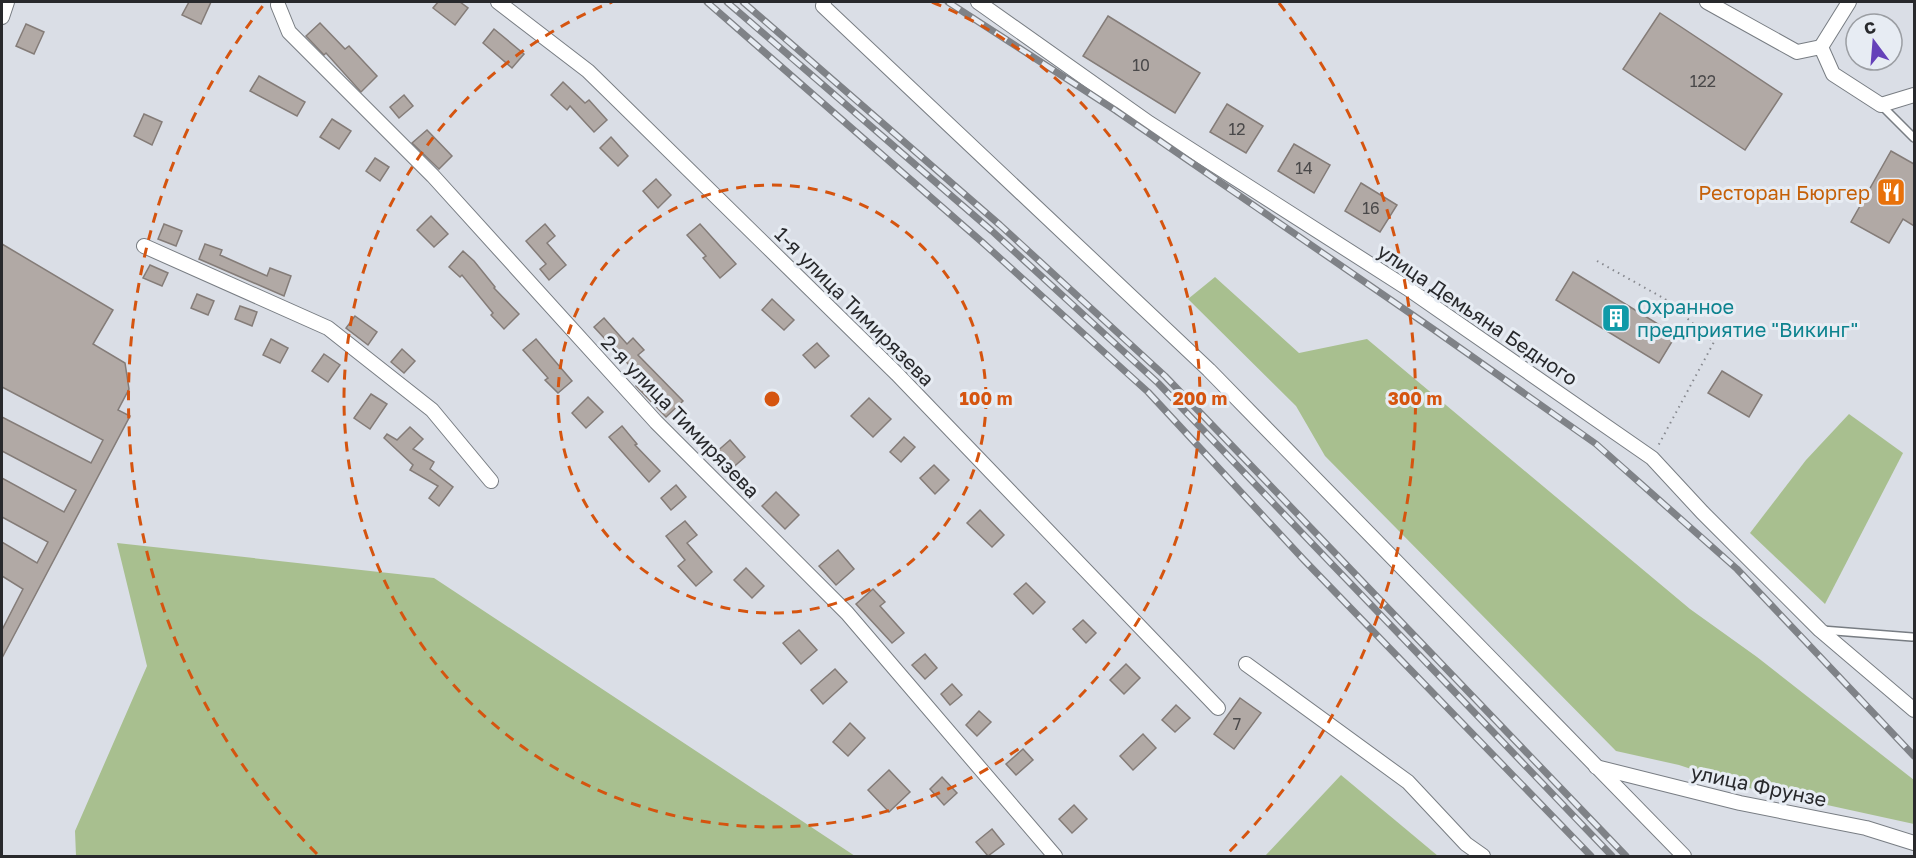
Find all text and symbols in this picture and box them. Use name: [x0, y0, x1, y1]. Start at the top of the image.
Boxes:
north arrow: [1844, 12, 1904, 72]
text: С: [1862, 16, 1878, 39]
house number: 10: [1132, 55, 1150, 75]
house number: 122: [1690, 71, 1716, 91]
house number: 12: [1228, 119, 1246, 139]
house number: 14: [1295, 158, 1313, 178]
restaurant icon: Ресторан Бюргер: [1875, 176, 1907, 208]
place label: Ресторан Бюргер: [1698, 180, 1870, 204]
house number: 16: [1362, 198, 1380, 218]
street label: 1-я улица Тимирязева: [770, 221, 940, 391]
street label: улица Демьяна Бедного: [1373, 238, 1583, 390]
place label: Охранное предприятие "Викинг": [1637, 294, 1858, 341]
building icon: Охранное предприятие "Викинг": [1600, 302, 1632, 334]
street label: 2-я улица Тимирязева: [597, 330, 765, 502]
text: 100 m: [960, 387, 1012, 409]
text: 200 m: [1173, 387, 1227, 409]
text: 300 m: [1388, 387, 1442, 409]
centre of rings: [762, 389, 782, 409]
house number: 7: [1233, 714, 1241, 734]
street label: улица Фрунзе: [1689, 759, 1829, 811]

